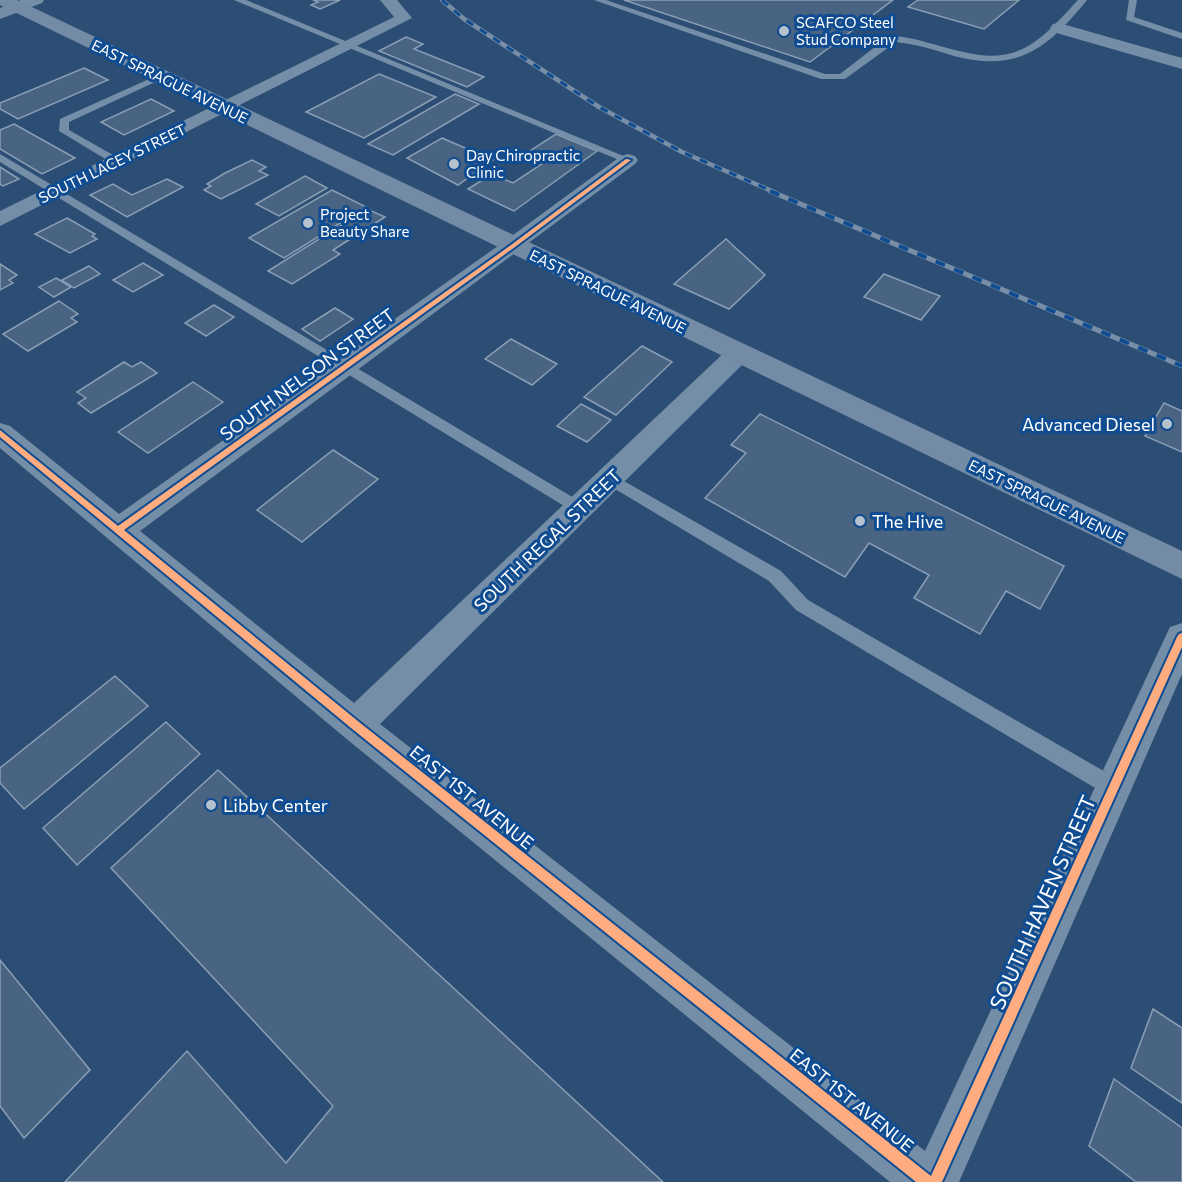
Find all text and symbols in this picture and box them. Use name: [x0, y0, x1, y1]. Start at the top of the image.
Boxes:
place label: SCAFCO Steel Stud Company: [796, 13, 896, 48]
marker: SCAFCO Steel Stud Company: [777, 24, 791, 38]
street label: EAST SPRAGUE AVENUE: [89, 35, 251, 127]
street label: SOUTH LACEY STREET: [35, 119, 189, 207]
place label: Day Chiropractic Clinic: [466, 146, 580, 181]
marker: Day Chiropractic Clinic: [447, 157, 461, 171]
place label: Project Beauty Share: [320, 205, 410, 240]
marker: Project Beauty Share: [301, 216, 315, 230]
street label: EAST SPRAGUE AVENUE: [527, 245, 689, 337]
street label: SOUTH NELSON STREET: [215, 303, 399, 445]
place label: Advanced Diesel: [1022, 413, 1155, 435]
marker: Advanced Diesel: [1160, 417, 1174, 431]
street label: EAST SPRAGUE AVENUE: [966, 455, 1128, 547]
street label: SOUTH REGAL STREET: [469, 464, 625, 616]
place label: The Hive: [872, 510, 943, 532]
marker: The Hive: [853, 514, 867, 528]
street label: EAST 1ST AVENUE: [406, 740, 538, 854]
street label: SOUTH HAVEN STREET: [984, 791, 1100, 1013]
place label: Libby Center: [223, 794, 328, 816]
marker: Libby Center: [204, 798, 218, 812]
street label: EAST 1ST AVENUE: [786, 1043, 918, 1157]

